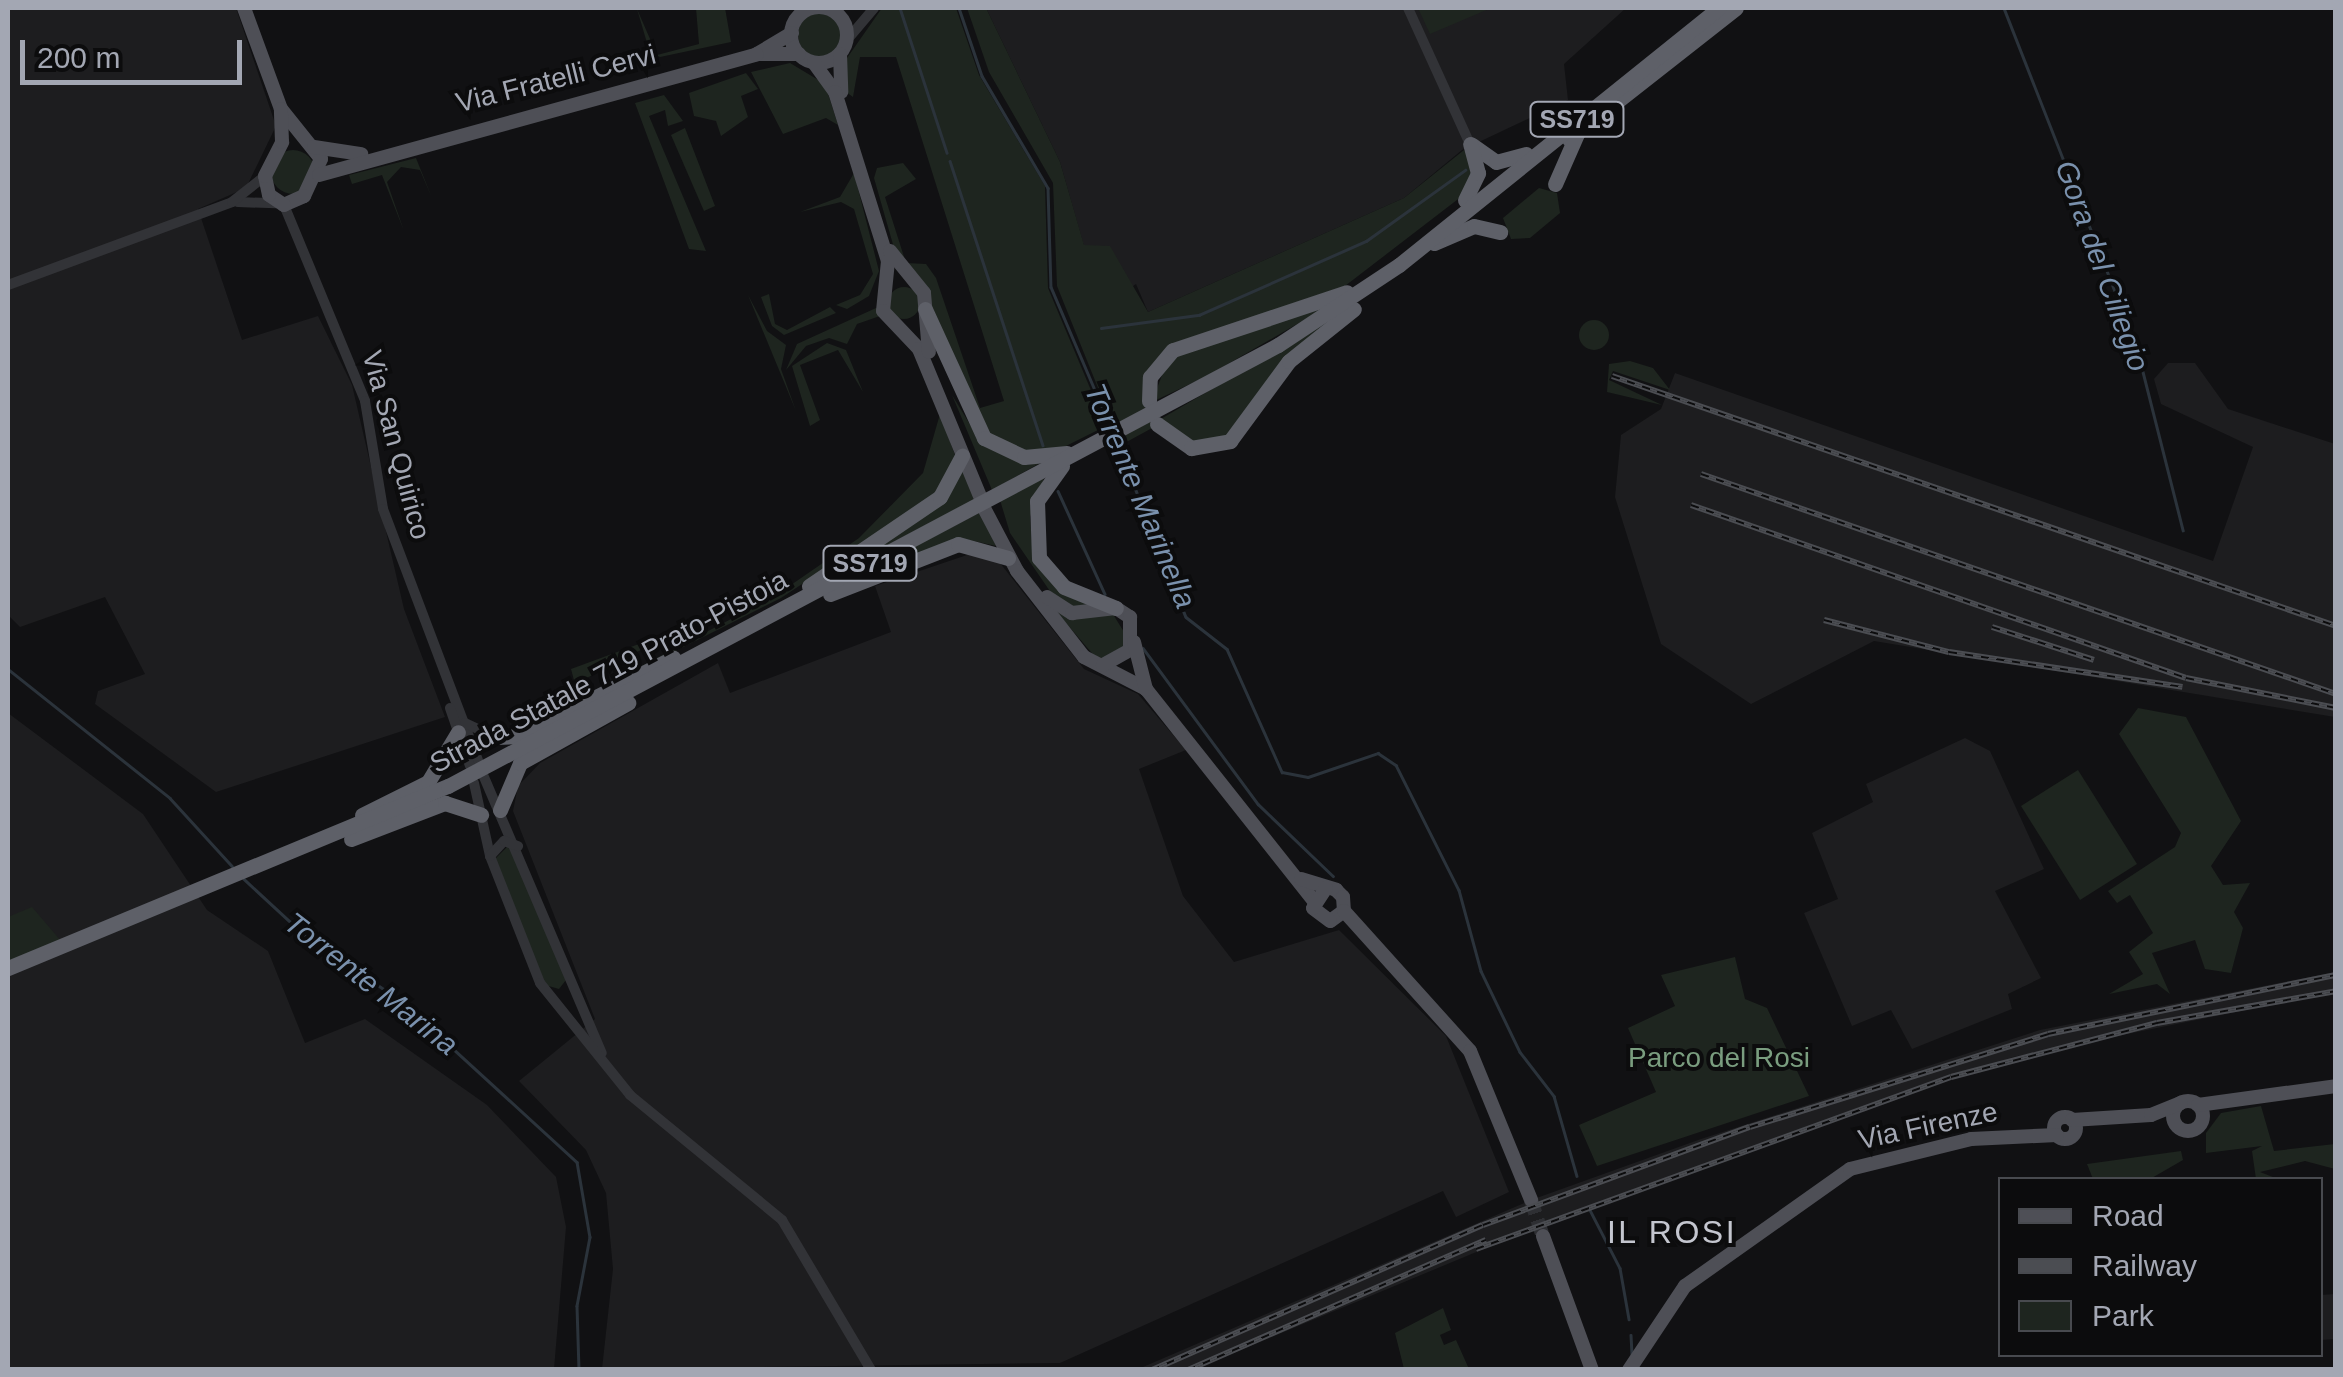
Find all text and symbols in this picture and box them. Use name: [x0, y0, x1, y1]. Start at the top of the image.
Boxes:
scale bar: [25, 20, 248, 82]
street label: Via Fratelli Cervi: [453, 38, 659, 120]
text: 200 m: [37, 41, 120, 74]
road number: SS719: [1527, 99, 1627, 139]
water label: Gora del Ciliegio: [2047, 156, 2157, 376]
street label: Via San Quirico: [355, 347, 437, 543]
water label: Torrente Marinella: [1076, 378, 1204, 614]
road number: SS719: [820, 543, 920, 583]
street label: Strada Statale 719 Prato-Pistoia: [425, 563, 793, 781]
water label: Torrente Marina: [277, 905, 465, 1063]
park label: Parco del Rosi: [1628, 1041, 1810, 1075]
street label: Via Firenze: [1855, 1095, 2001, 1157]
legend: [1998, 1177, 2323, 1357]
text: Road: [2092, 1199, 2164, 1232]
district label: IL ROSI: [1606, 1213, 1738, 1251]
text: Railway: [2092, 1249, 2197, 1282]
text: Park: [2092, 1299, 2154, 1332]

